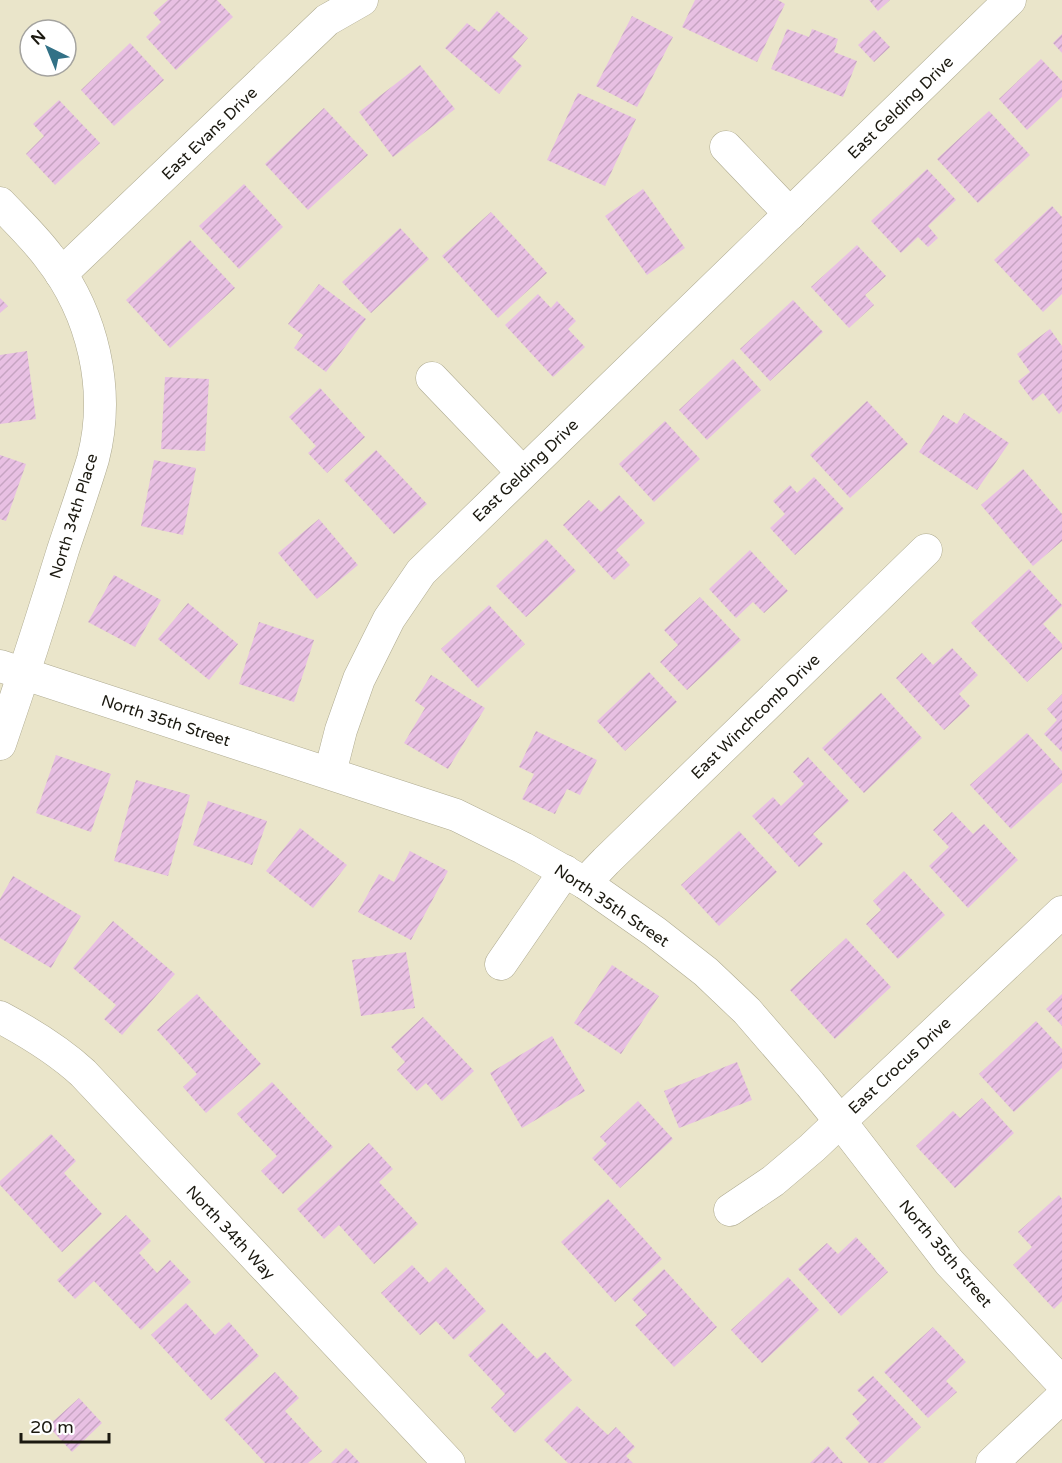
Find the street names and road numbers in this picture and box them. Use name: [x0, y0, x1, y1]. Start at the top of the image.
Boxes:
street label: East Gelding Drive: [844, 52, 958, 163]
street label: East Evans Drive: [158, 83, 262, 184]
street label: East Gelding Drive: [469, 415, 583, 526]
street label: North 34th Place: [45, 451, 102, 581]
street label: East Winchcomb Drive: [687, 650, 824, 783]
street label: North 35th Street: [99, 691, 233, 751]
street label: North 35th Street: [550, 860, 673, 952]
street label: East Crocus Drive: [844, 1013, 955, 1118]
street label: North 34th Way: [181, 1181, 279, 1284]
street label: North 35th Street: [894, 1196, 996, 1312]

